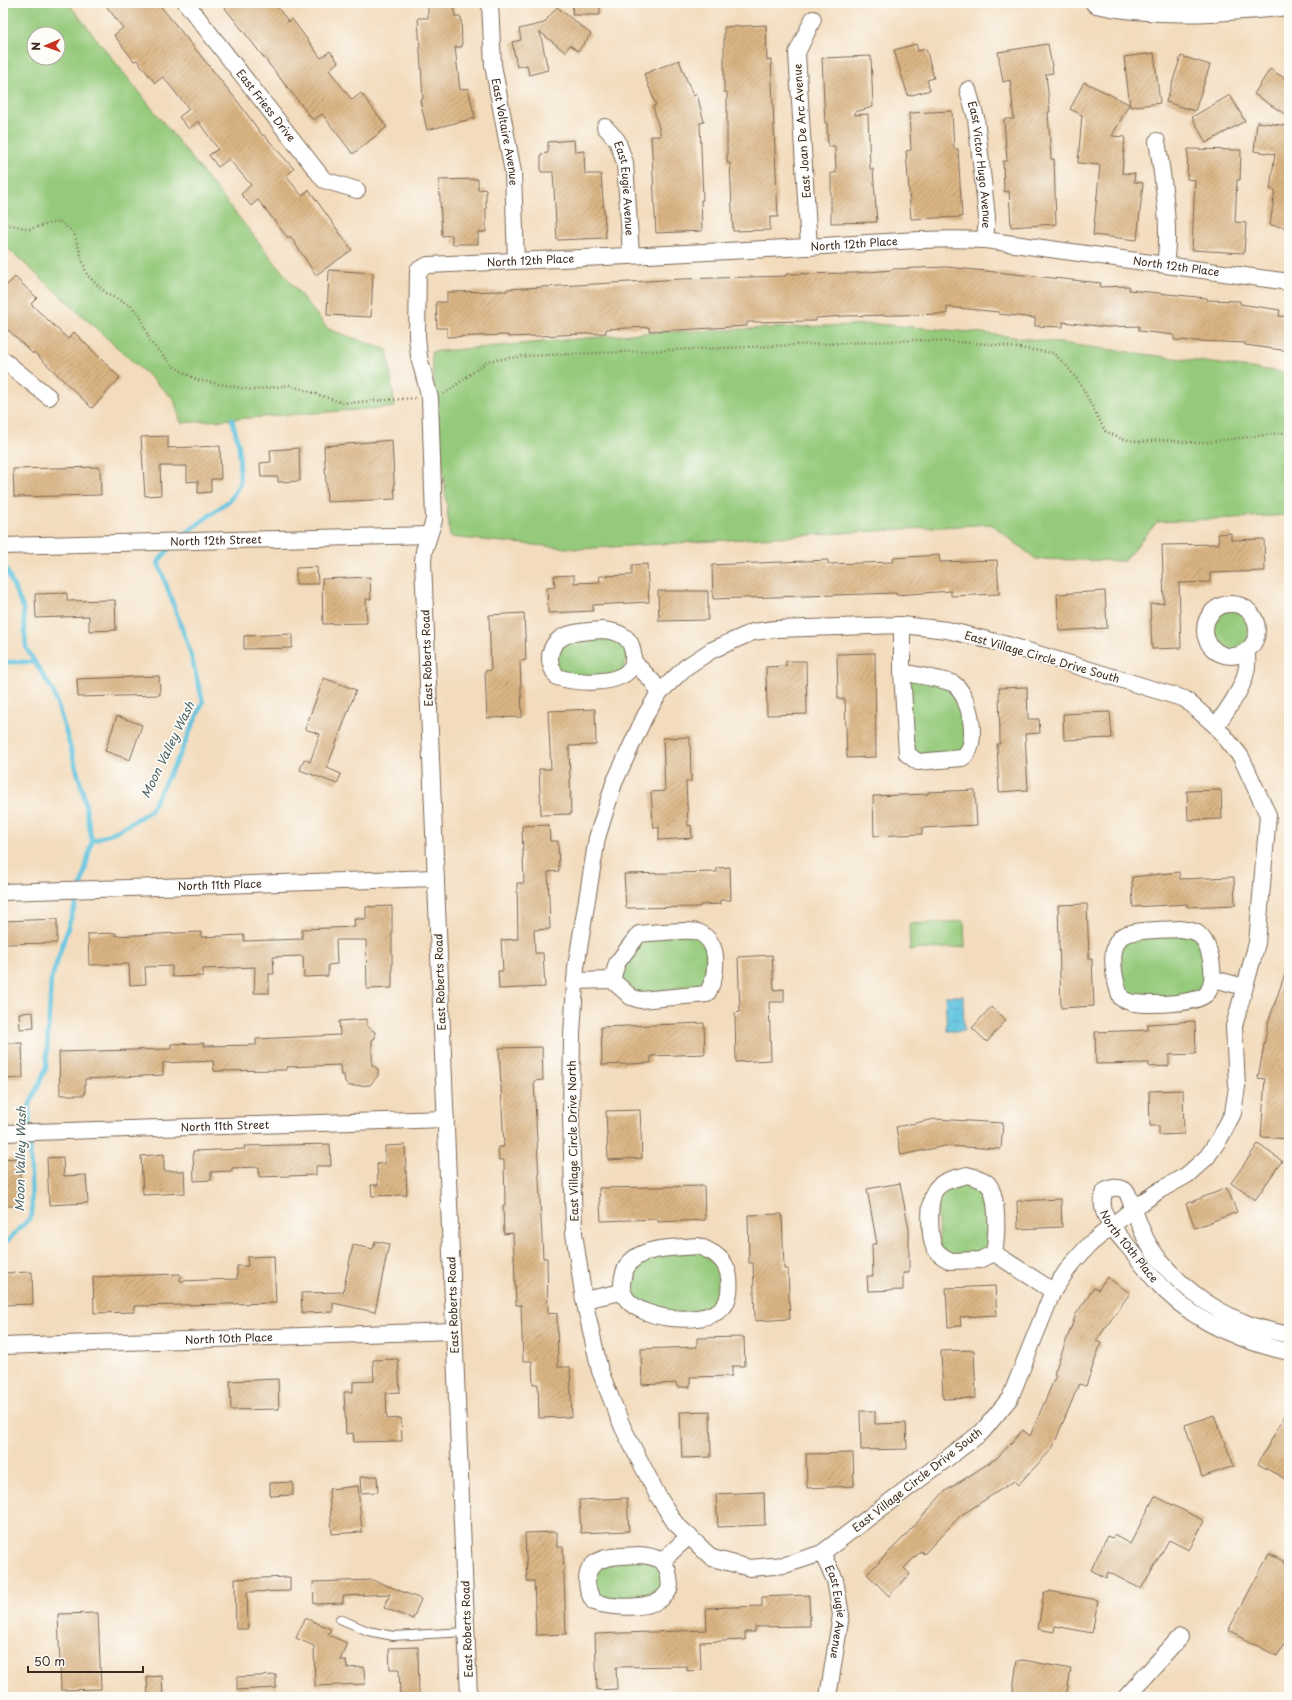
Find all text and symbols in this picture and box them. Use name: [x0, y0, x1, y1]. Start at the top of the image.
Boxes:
north arrow: [26, 26, 66, 66]
text: N: [27, 41, 44, 51]
street label: East Joan De Arc Avenue: [788, 63, 815, 199]
street label: East Friess Drive: [233, 65, 300, 145]
street label: East Voltaire Avenue: [488, 77, 522, 186]
street label: East Victor Hugo Avenue: [964, 99, 996, 229]
street label: East Eugie Avenue: [610, 138, 639, 236]
street label: North 12th Place: [810, 232, 898, 255]
street label: North 12th Place: [487, 250, 575, 271]
street label: North 12th Place: [1132, 252, 1221, 280]
street label: North 12th Street: [170, 530, 262, 550]
street label: East Roberts Road: [416, 609, 437, 707]
street label: East Village Circle Drive South: [963, 626, 1122, 687]
water label: Moon Valley Wash: [136, 697, 199, 801]
street label: North 11th Place: [178, 875, 262, 894]
street label: East Roberts Road: [429, 933, 450, 1031]
street label: East Village Circle Drive North: [563, 1060, 582, 1222]
water label: Moon Valley Wash: [10, 1105, 30, 1212]
street label: North 11th Street: [180, 1116, 269, 1135]
street label: North 10th Place: [1096, 1207, 1163, 1286]
street label: East Roberts Road: [442, 1256, 463, 1354]
street label: North 10th Place: [185, 1328, 273, 1348]
street label: East Village Circle Drive South: [848, 1423, 985, 1536]
street label: East Eugie Avenue: [821, 1562, 850, 1660]
street label: East Roberts Road: [456, 1580, 477, 1678]
scale bar: [28, 1648, 143, 1674]
text: 50 m: [34, 1652, 65, 1670]

